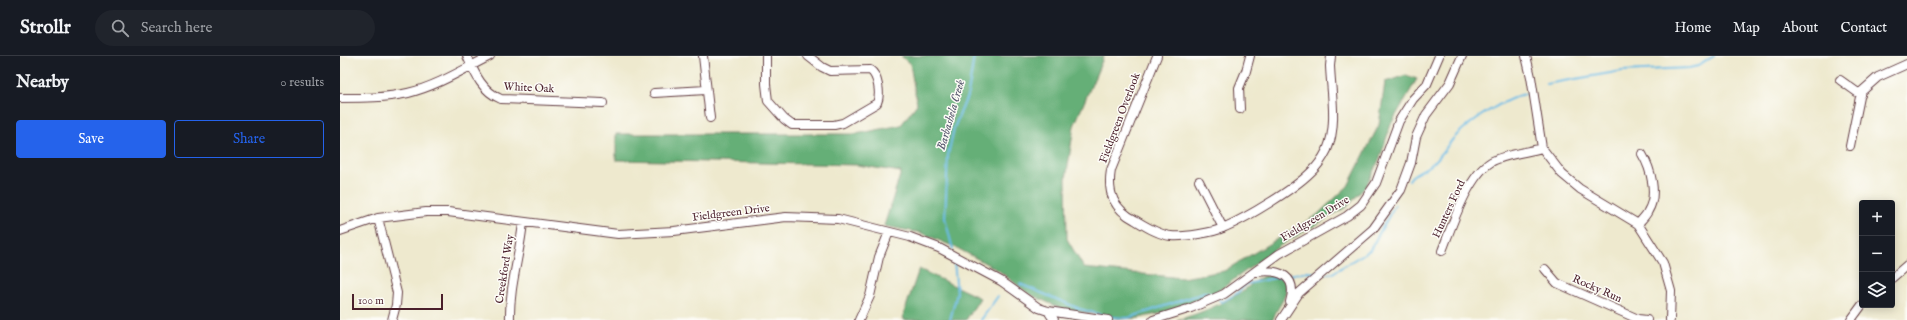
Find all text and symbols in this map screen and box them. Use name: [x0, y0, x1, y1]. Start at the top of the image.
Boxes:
search box: [95, 10, 375, 46]
text: Strollr: [20, 16, 71, 40]
icon: search: [109, 17, 131, 39]
text: Search here: [141, 18, 212, 37]
text: Home: [1675, 19, 1711, 37]
text: Map: [1733, 19, 1760, 37]
text: About: [1782, 19, 1818, 37]
text: Contact: [1840, 19, 1887, 37]
street label: Fieldgreen Overlook: [1096, 71, 1144, 165]
text: Nearby: [16, 72, 69, 93]
text: 0 results: [280, 74, 324, 91]
water label: Barbashela Creek: [934, 78, 968, 152]
street label: White Oak: [503, 80, 555, 96]
button: Save: [16, 120, 166, 158]
button: Share: [174, 120, 324, 158]
street label: Hunters Ford: [1429, 178, 1469, 240]
street label: Fieldgreen Drive: [1278, 193, 1352, 245]
map controls: [1859, 200, 1895, 308]
button: +: [1859, 200, 1895, 236]
street label: Fieldgreen Drive: [692, 201, 770, 225]
street label: Creekford Way: [493, 233, 517, 305]
button: −: [1859, 236, 1895, 272]
street label: Rocky Run: [1570, 272, 1624, 306]
button: layers: [1859, 272, 1895, 308]
scale bar: [352, 292, 443, 311]
text: 100 m: [358, 294, 384, 308]

